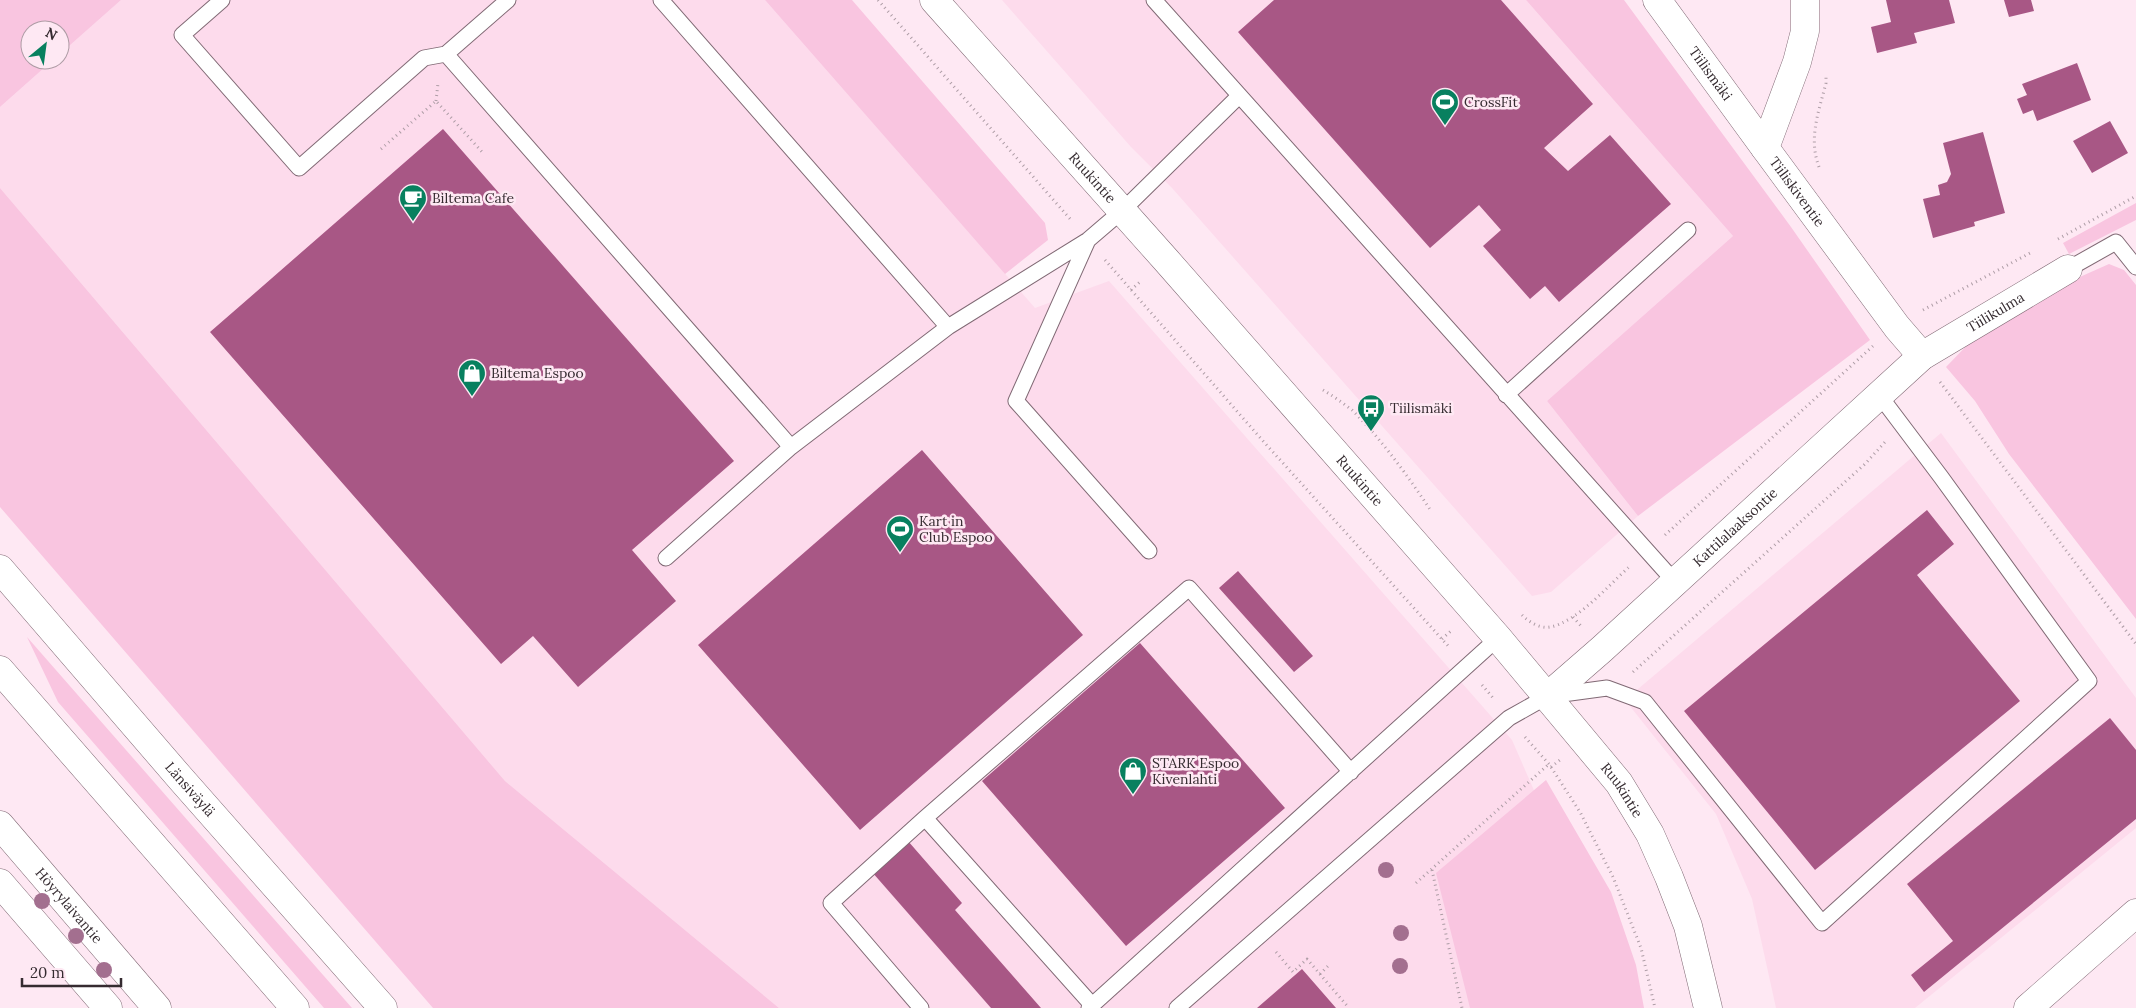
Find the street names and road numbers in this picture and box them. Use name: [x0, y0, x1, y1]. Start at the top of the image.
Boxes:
street label: Tiilismäki: [1685, 43, 1736, 104]
street label: Ruukintie: [1065, 148, 1120, 207]
street label: Tiiliskiventie: [1765, 153, 1829, 230]
street label: Tiilikulma: [1963, 288, 2028, 336]
street label: Ruukintie: [1332, 451, 1387, 510]
street label: Kattilalaaksontie: [1689, 484, 1781, 570]
street label: Länsiväylä: [161, 758, 219, 820]
street label: Ruukintie: [1597, 759, 1647, 821]
street label: Höyrylaivantie: [32, 864, 107, 947]

